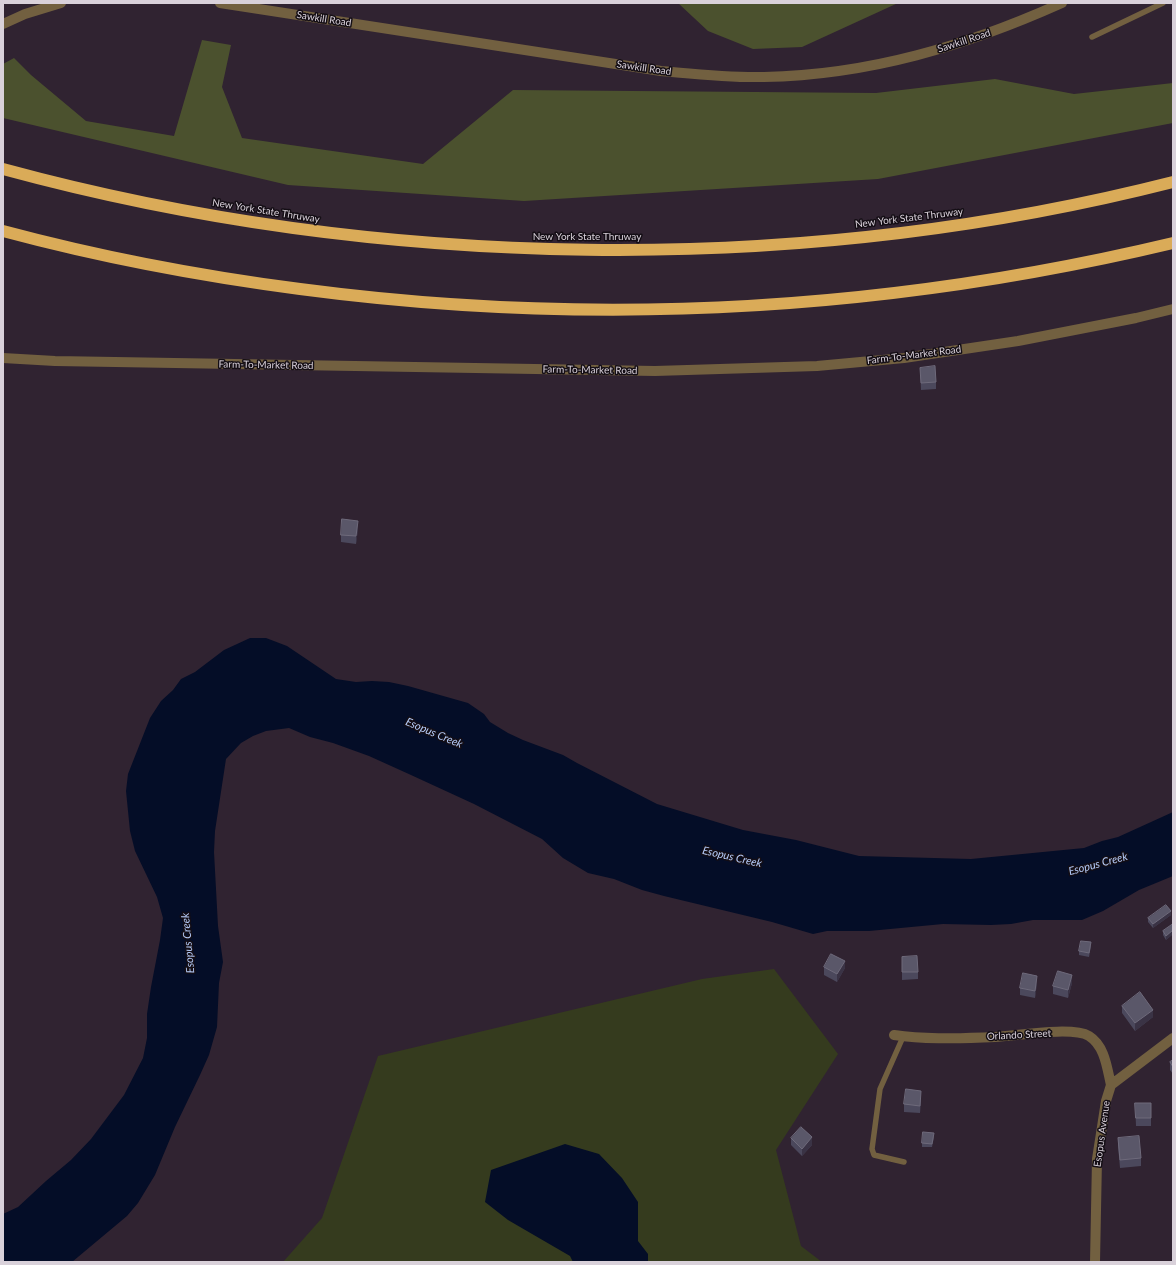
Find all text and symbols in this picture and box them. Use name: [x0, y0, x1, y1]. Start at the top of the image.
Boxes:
street label: Sawkill Road: [296, 9, 352, 29]
street label: Sawkill Road: [936, 27, 992, 55]
street label: Sawkill Road: [616, 58, 672, 78]
street label: New York State Thruway: [211, 197, 321, 225]
street label: New York State Thruway: [854, 205, 964, 231]
street label: New York State Thruway: [533, 231, 641, 243]
street label: Farm-To-Market Road: [866, 343, 962, 367]
street label: Farm-To-Market Road: [218, 358, 314, 372]
street label: Farm-To-Market Road: [542, 363, 638, 377]
water label: Esopus Creek: [404, 715, 464, 751]
water label: Esopus Creek: [701, 844, 763, 870]
water label: Esopus Creek: [1067, 850, 1129, 878]
water label: Esopus Creek: [179, 912, 197, 974]
street label: Orlando Street: [986, 1027, 1052, 1043]
street label: Esopus Avenue: [1091, 1100, 1113, 1168]

